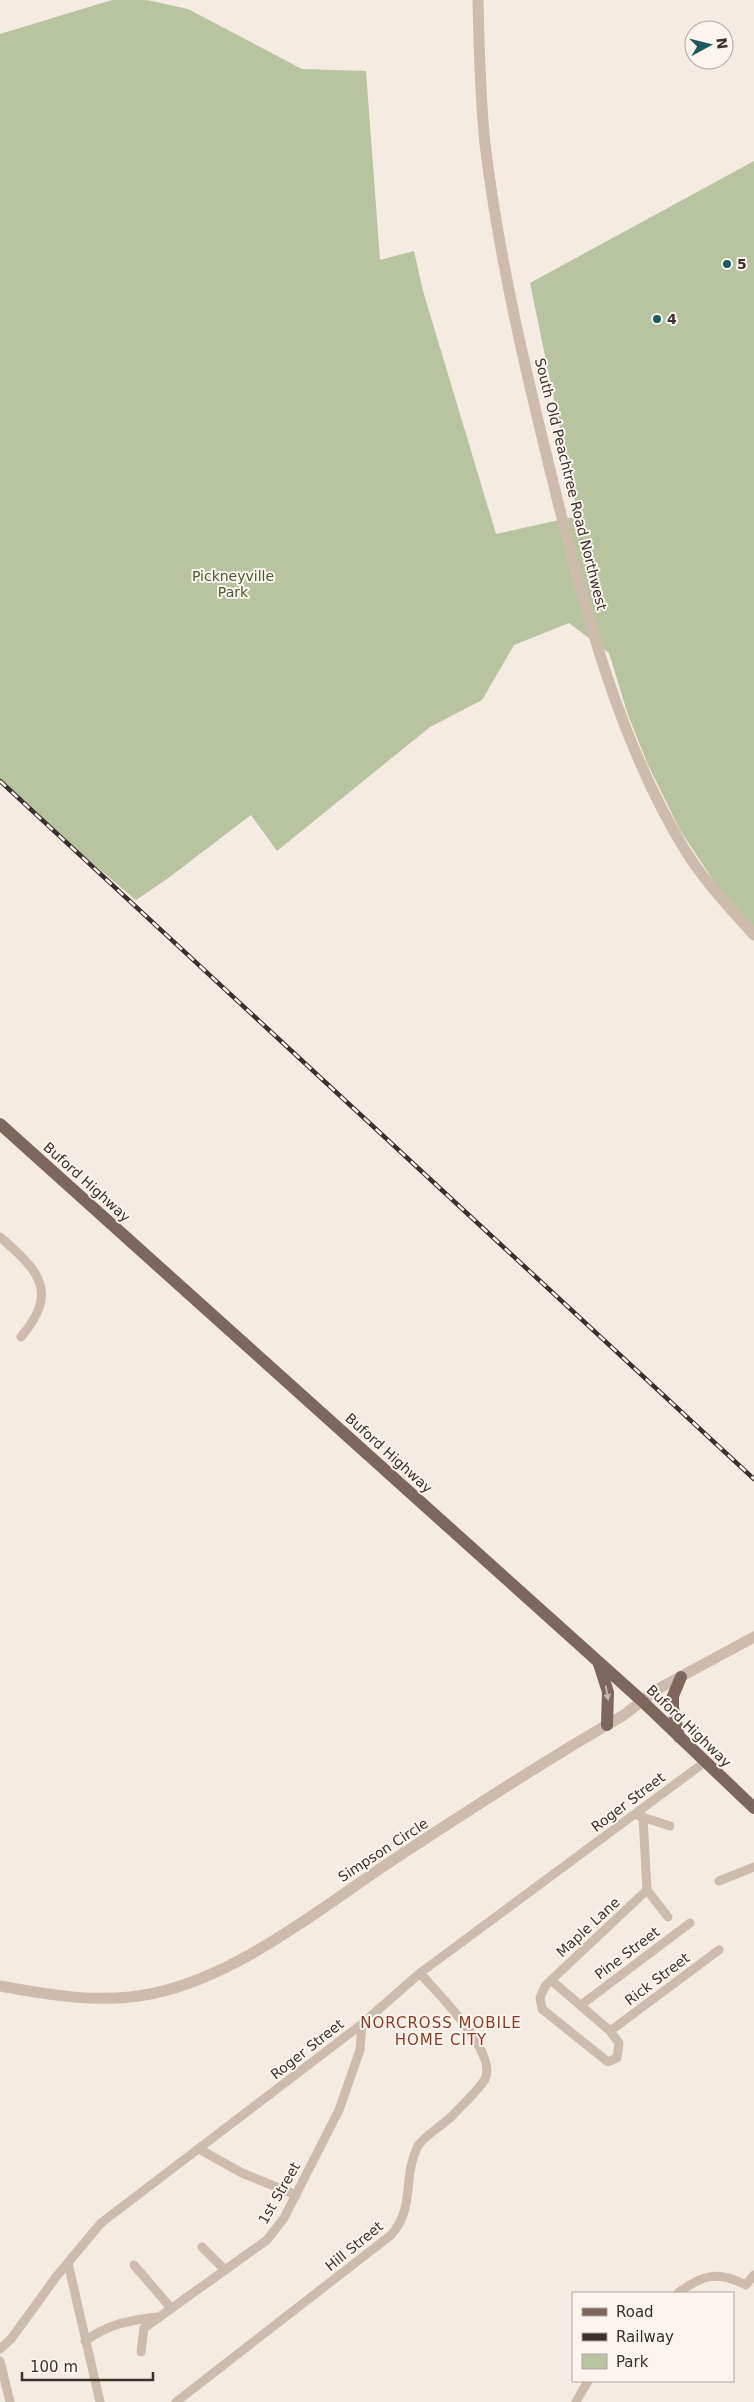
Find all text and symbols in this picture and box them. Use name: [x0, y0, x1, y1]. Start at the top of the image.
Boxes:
north arrow: [684, 20, 734, 70]
text: N: [713, 37, 731, 50]
place label: 5: [737, 256, 747, 272]
marker: 5: [721, 258, 733, 270]
place label: 4: [667, 311, 677, 327]
marker: 4: [651, 313, 663, 325]
street label: South Old Peachtree Road Northwest: [532, 356, 610, 612]
park label: Pickneyville Park: [192, 568, 274, 600]
street label: Buford Highway: [40, 1139, 134, 1225]
street label: Buford Highway: [342, 1410, 436, 1496]
street label: Buford Highway: [643, 1682, 735, 1770]
one-way arrow: [604, 1685, 612, 1701]
street label: Roger Street: [588, 1769, 668, 1835]
street label: Simpson Circle: [335, 1815, 431, 1885]
street label: Maple Lane: [553, 1894, 623, 1960]
street label: Pine Street: [592, 1923, 663, 1982]
street label: Rick Street: [622, 1949, 693, 2008]
district label: NORCROSS MOBILE HOME CITY: [360, 2014, 522, 2049]
street label: Roger Street: [267, 2015, 347, 2082]
street label: 1st Street: [255, 2159, 303, 2227]
street label: Hill Street: [322, 2218, 386, 2274]
legend: [572, 2292, 734, 2382]
text: Road: [616, 2303, 654, 2321]
text: Railway: [616, 2328, 674, 2346]
scale bar: [22, 2350, 154, 2382]
text: Park: [616, 2353, 649, 2371]
text: 100 m: [30, 2358, 78, 2376]

